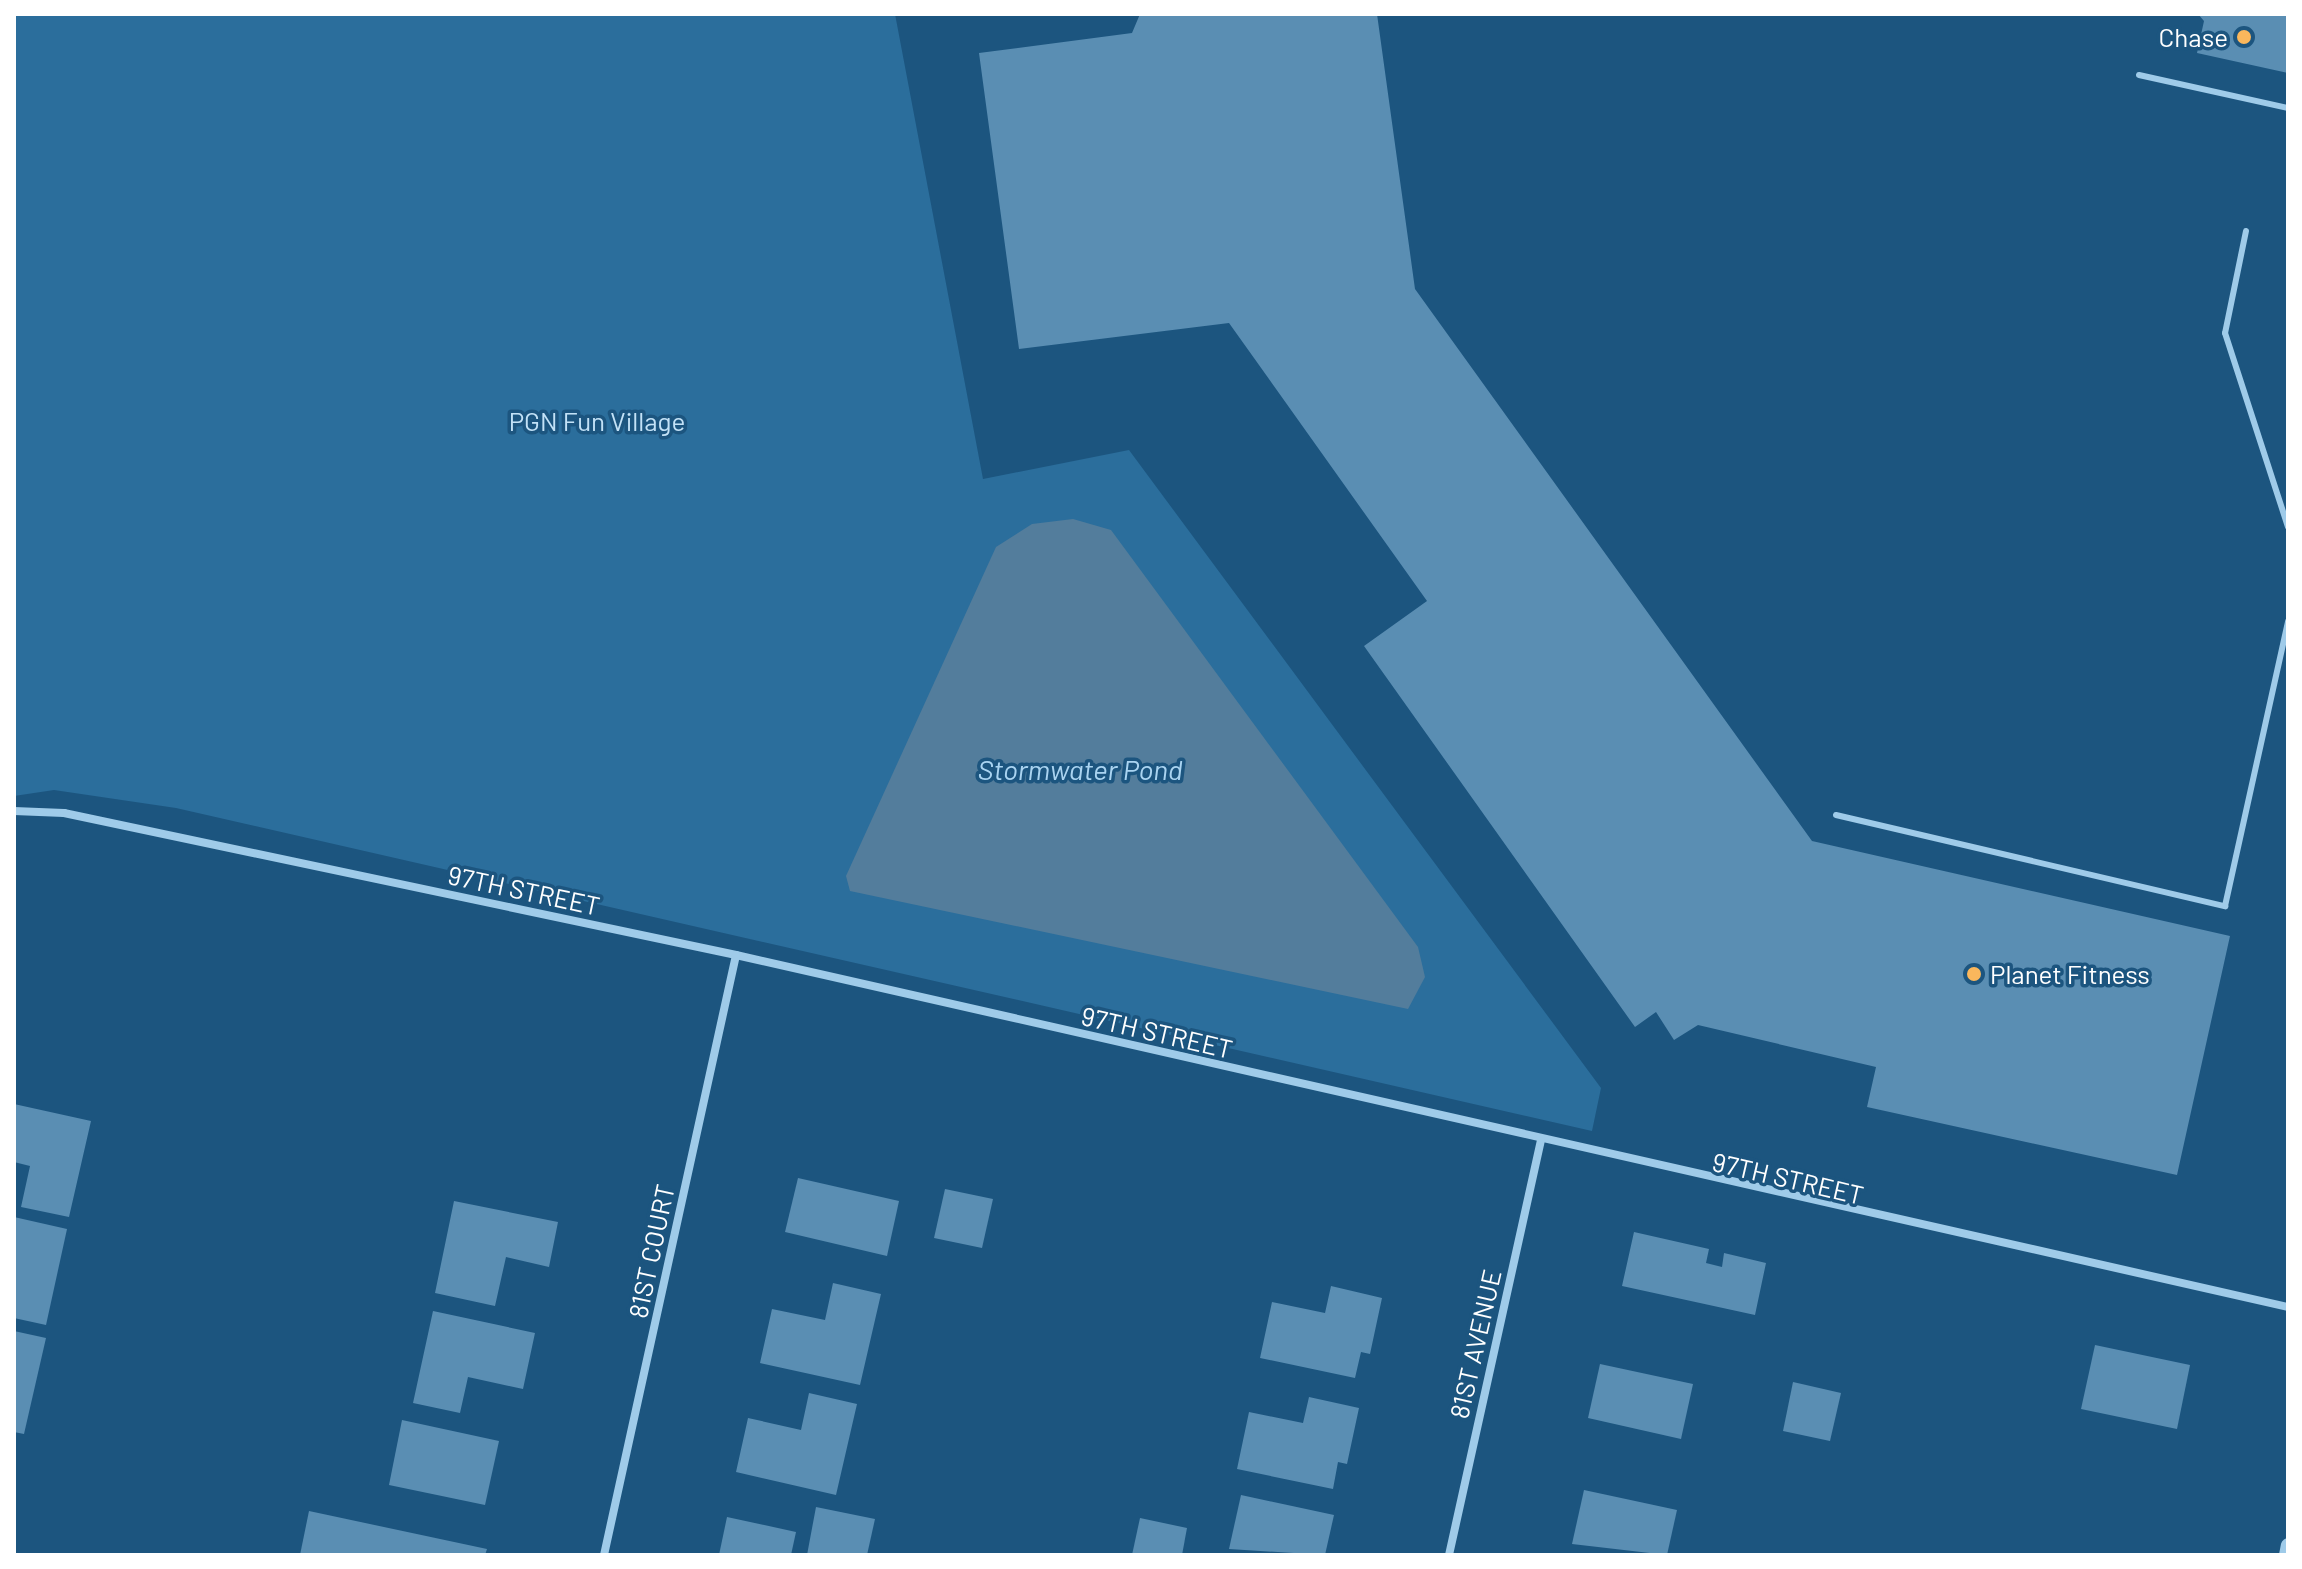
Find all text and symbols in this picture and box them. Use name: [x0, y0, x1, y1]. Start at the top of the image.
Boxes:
place label: Chase: [2159, 21, 2228, 53]
marker: Chase: [2235, 28, 2253, 46]
park label: PGN Fun Village: [509, 405, 685, 437]
water label: Stormwater Pond: [978, 752, 1182, 786]
street label: 97TH STREET: [445, 859, 603, 921]
place label: Planet Fitness: [1990, 958, 2150, 990]
marker: Planet Fitness: [1965, 965, 1983, 983]
street label: 97TH STREET: [1078, 999, 1236, 1065]
street label: 97TH STREET: [1709, 1145, 1867, 1211]
street label: 81ST COURT: [622, 1181, 680, 1321]
street label: 81ST AVENUE: [1443, 1266, 1507, 1422]

